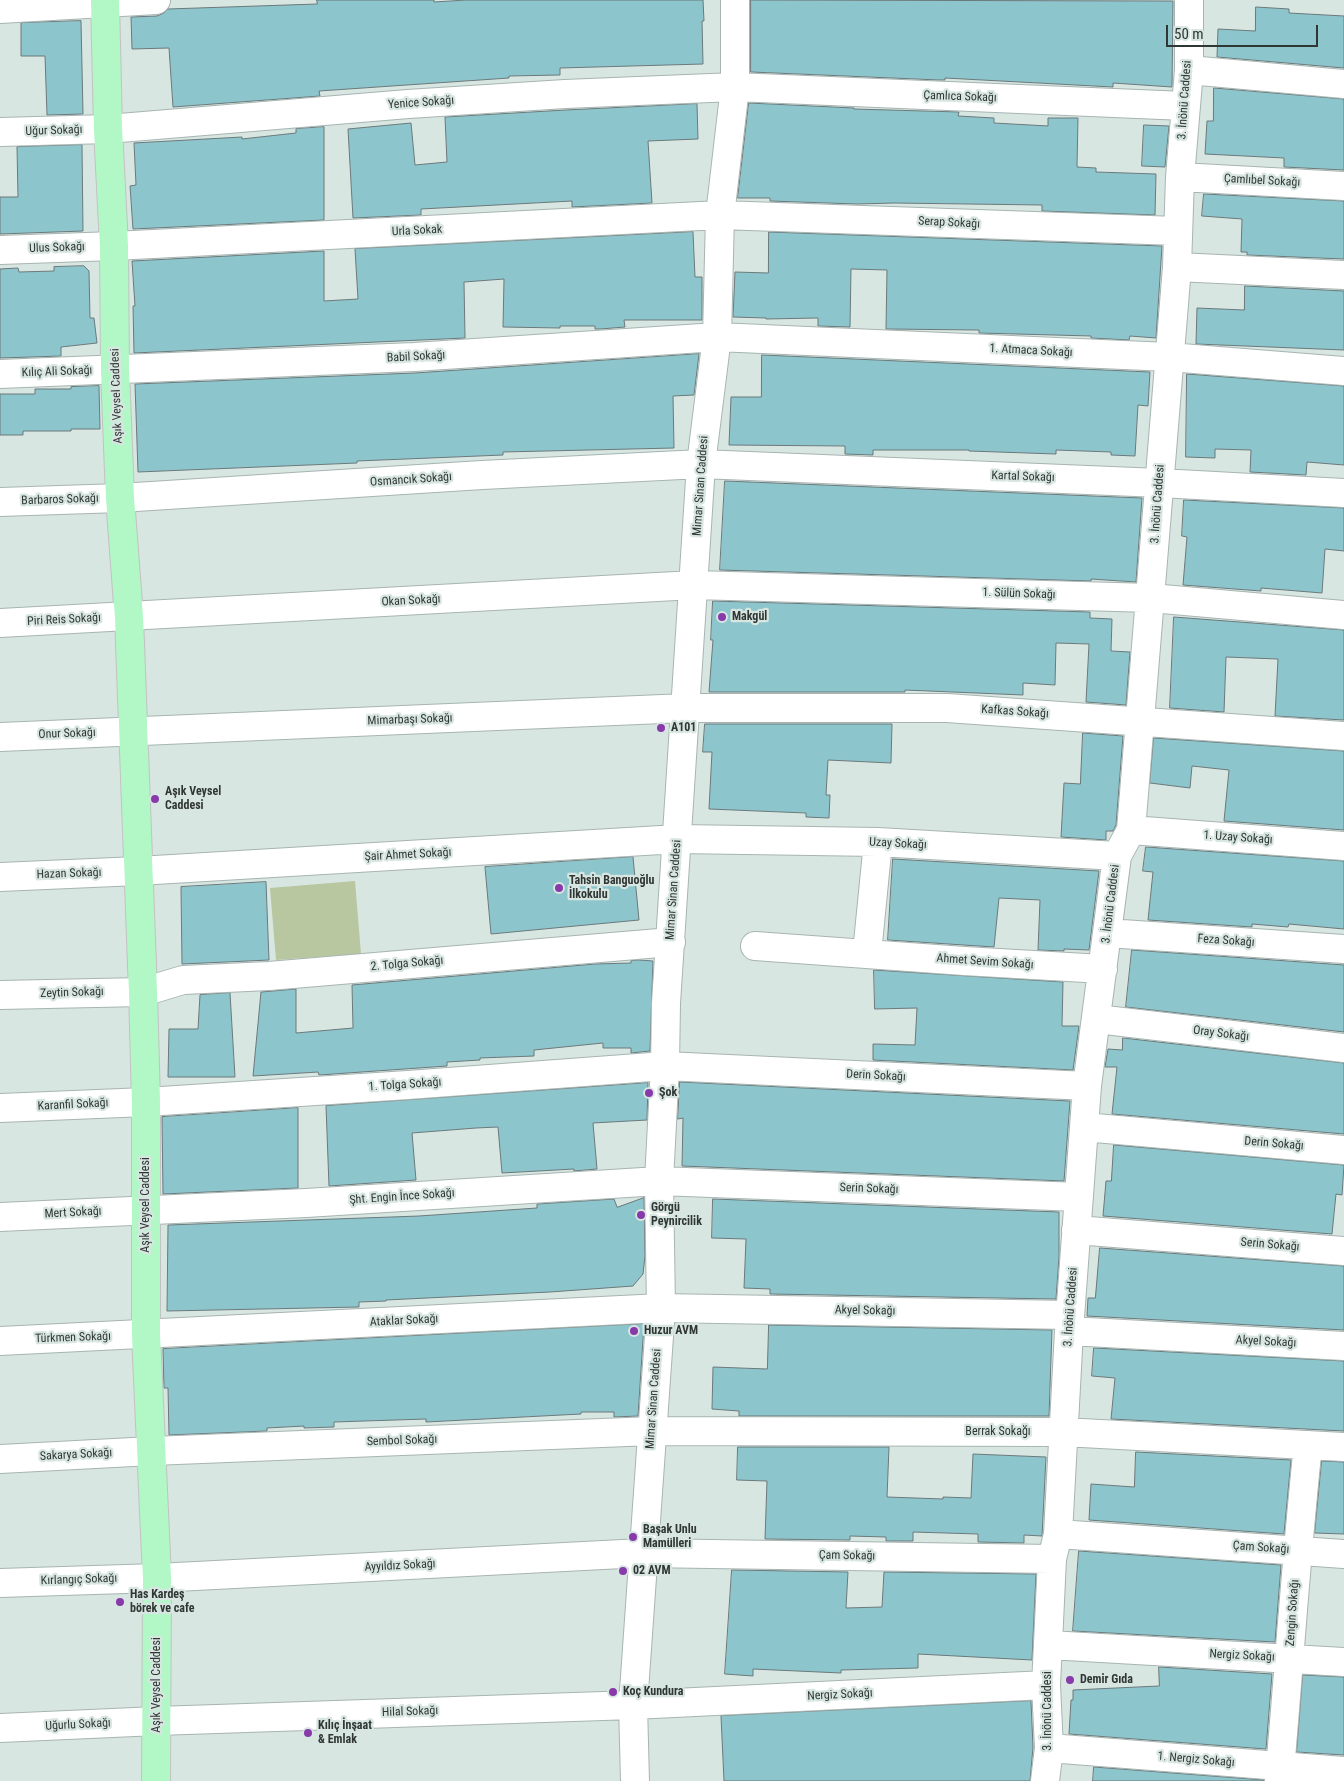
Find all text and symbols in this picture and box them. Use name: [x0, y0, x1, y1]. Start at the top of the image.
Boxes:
scale bar: [1169, 15, 1322, 47]
text: 50 m: [1174, 25, 1204, 43]
street label: 3. İnönü Caddesi: [1175, 60, 1195, 140]
street label: Çamlıca Sokağı: [923, 89, 997, 105]
street label: Yenice Sokağı: [387, 94, 455, 112]
street label: Uğur Sokağı: [25, 123, 83, 139]
street label: Çamlıbel Sokağı: [1223, 172, 1301, 190]
street label: Serap Sokağı: [918, 214, 980, 232]
street label: Urla Sokak: [391, 222, 443, 240]
street label: Ulus Sokağı: [29, 240, 85, 256]
street label: 1. Atmaca Sokağı: [989, 342, 1073, 360]
street label: Aşık Veysel Caddesi: [108, 348, 126, 444]
street label: Babil Sokağı: [386, 348, 446, 366]
street label: Kılıç Ali Sokağı: [21, 364, 93, 380]
street label: Mimar Sinan Caddesi: [690, 435, 712, 537]
street label: 3. İnönü Caddesi: [1148, 464, 1168, 544]
street label: Kartal Sokağı: [991, 469, 1055, 485]
street label: Osmancık Sokağı: [370, 470, 452, 490]
street label: Barbaros Sokağı: [21, 491, 99, 509]
street label: 1. Sülün Sokağı: [982, 586, 1056, 602]
street label: Okan Sokağı: [381, 592, 441, 610]
place label: Makgül: [732, 610, 767, 624]
street label: Piri Reis Sokağı: [27, 611, 101, 629]
marker: Makgül: [716, 611, 728, 623]
street label: Kafkas Sokağı: [981, 702, 1049, 722]
street label: Mimarbaşı Sokağı: [367, 711, 453, 729]
place label: A101: [671, 721, 696, 735]
marker: A101: [655, 722, 667, 734]
street label: Onur Sokağı: [38, 726, 96, 742]
place label: Aşık Veysel Caddesi: [165, 785, 221, 813]
marker: Aşık Veysel Caddesi: [149, 793, 161, 805]
street label: 1. Uzay Sokağı: [1203, 828, 1273, 848]
street label: Uzay Sokağı: [869, 835, 927, 853]
street label: Mimar Sinan Caddesi: [663, 839, 685, 941]
street label: Şair Ahmet Sokağı: [364, 846, 452, 864]
street label: 3. İnönü Caddesi: [1099, 864, 1123, 944]
street label: Hazan Sokağı: [36, 866, 102, 882]
place label: Tahsin Banguoğlu İlkokulu: [569, 874, 654, 902]
marker: Tahsin Banguoğlu İlkokulu: [553, 882, 565, 894]
street label: Feza Sokağı: [1197, 932, 1255, 950]
street label: Ahmet Sevim Sokağı: [936, 951, 1034, 973]
street label: 2. Tolga Sokağı: [370, 954, 444, 974]
street label: Zeytin Sokağı: [40, 985, 104, 1001]
street label: Oray Sokağı: [1192, 1023, 1250, 1045]
street label: Derin Sokağı: [846, 1067, 906, 1085]
street label: 1. Tolga Sokağı: [368, 1075, 442, 1095]
place label: Şok: [659, 1086, 677, 1100]
marker: Şok: [643, 1087, 655, 1099]
street label: Karanfil Sokağı: [37, 1096, 109, 1114]
street label: Derin Sokağı: [1244, 1134, 1304, 1154]
street label: Aşık Veysel Caddesi: [139, 1157, 153, 1253]
street label: Serin Sokağı: [839, 1181, 899, 1197]
street label: Şht. Engin İnce Sokağı: [349, 1186, 455, 1208]
place label: Görgü Peynircilik: [651, 1201, 702, 1229]
street label: Mert Sokağı: [44, 1204, 102, 1222]
marker: Görgü Peynircilik: [635, 1209, 647, 1221]
street label: Serin Sokağı: [1240, 1235, 1300, 1255]
street label: 3. İnönü Caddesi: [1061, 1267, 1081, 1347]
street label: Akyel Sokağı: [835, 1303, 895, 1319]
street label: Ataklar Sokağı: [369, 1312, 439, 1330]
place label: Huzur AVM: [644, 1324, 698, 1338]
marker: Huzur AVM: [628, 1325, 640, 1337]
street label: Türkmen Sokağı: [35, 1329, 111, 1347]
street label: Akyel Sokağı: [1235, 1333, 1297, 1351]
street label: Mimar Sinan Caddesi: [643, 1348, 665, 1450]
street label: Berrak Sokağı: [965, 1425, 1031, 1439]
street label: Sembol Sokağı: [367, 1433, 437, 1449]
street label: Sakarya Sokağı: [39, 1446, 113, 1464]
place label: Başak Unlu Mamülleri: [643, 1523, 697, 1551]
marker: Başak Unlu Mamülleri: [627, 1531, 639, 1543]
street label: Çam Sokağı: [1232, 1539, 1290, 1557]
street label: Çam Sokağı: [819, 1548, 875, 1564]
street label: Ayyıldız Sokağı: [364, 1557, 436, 1575]
place label: 02 AVM: [633, 1564, 671, 1578]
marker: 02 AVM: [617, 1565, 629, 1577]
street label: Kırlangıç Sokağı: [41, 1571, 117, 1589]
street label: Zengin Sokağı: [1283, 1579, 1303, 1647]
place label: Has Kardeş börek ve cafe: [130, 1588, 195, 1616]
marker: Has Kardeş börek ve cafe: [114, 1596, 126, 1608]
street label: Aşık Veysel Caddesi: [150, 1637, 164, 1733]
street label: Nergiz Sokağı: [1209, 1647, 1275, 1665]
street label: 3. İnönü Caddesi: [1041, 1671, 1055, 1751]
place label: Demir Gıda: [1080, 1673, 1133, 1687]
marker: Demir Gıda: [1064, 1674, 1076, 1686]
place label: Koç Kundura: [623, 1685, 683, 1699]
marker: Koç Kundura: [607, 1686, 619, 1698]
street label: Nergiz Sokağı: [807, 1686, 873, 1704]
street label: Hilal Sokağı: [382, 1704, 438, 1720]
street label: Uğurlu Sokağı: [45, 1716, 111, 1734]
place label: Kılıç İnşaat & Emlak: [318, 1719, 372, 1747]
marker: Kılıç İnşaat & Emlak: [302, 1727, 314, 1739]
street label: 1. Nergiz Sokağı: [1157, 1749, 1235, 1771]

